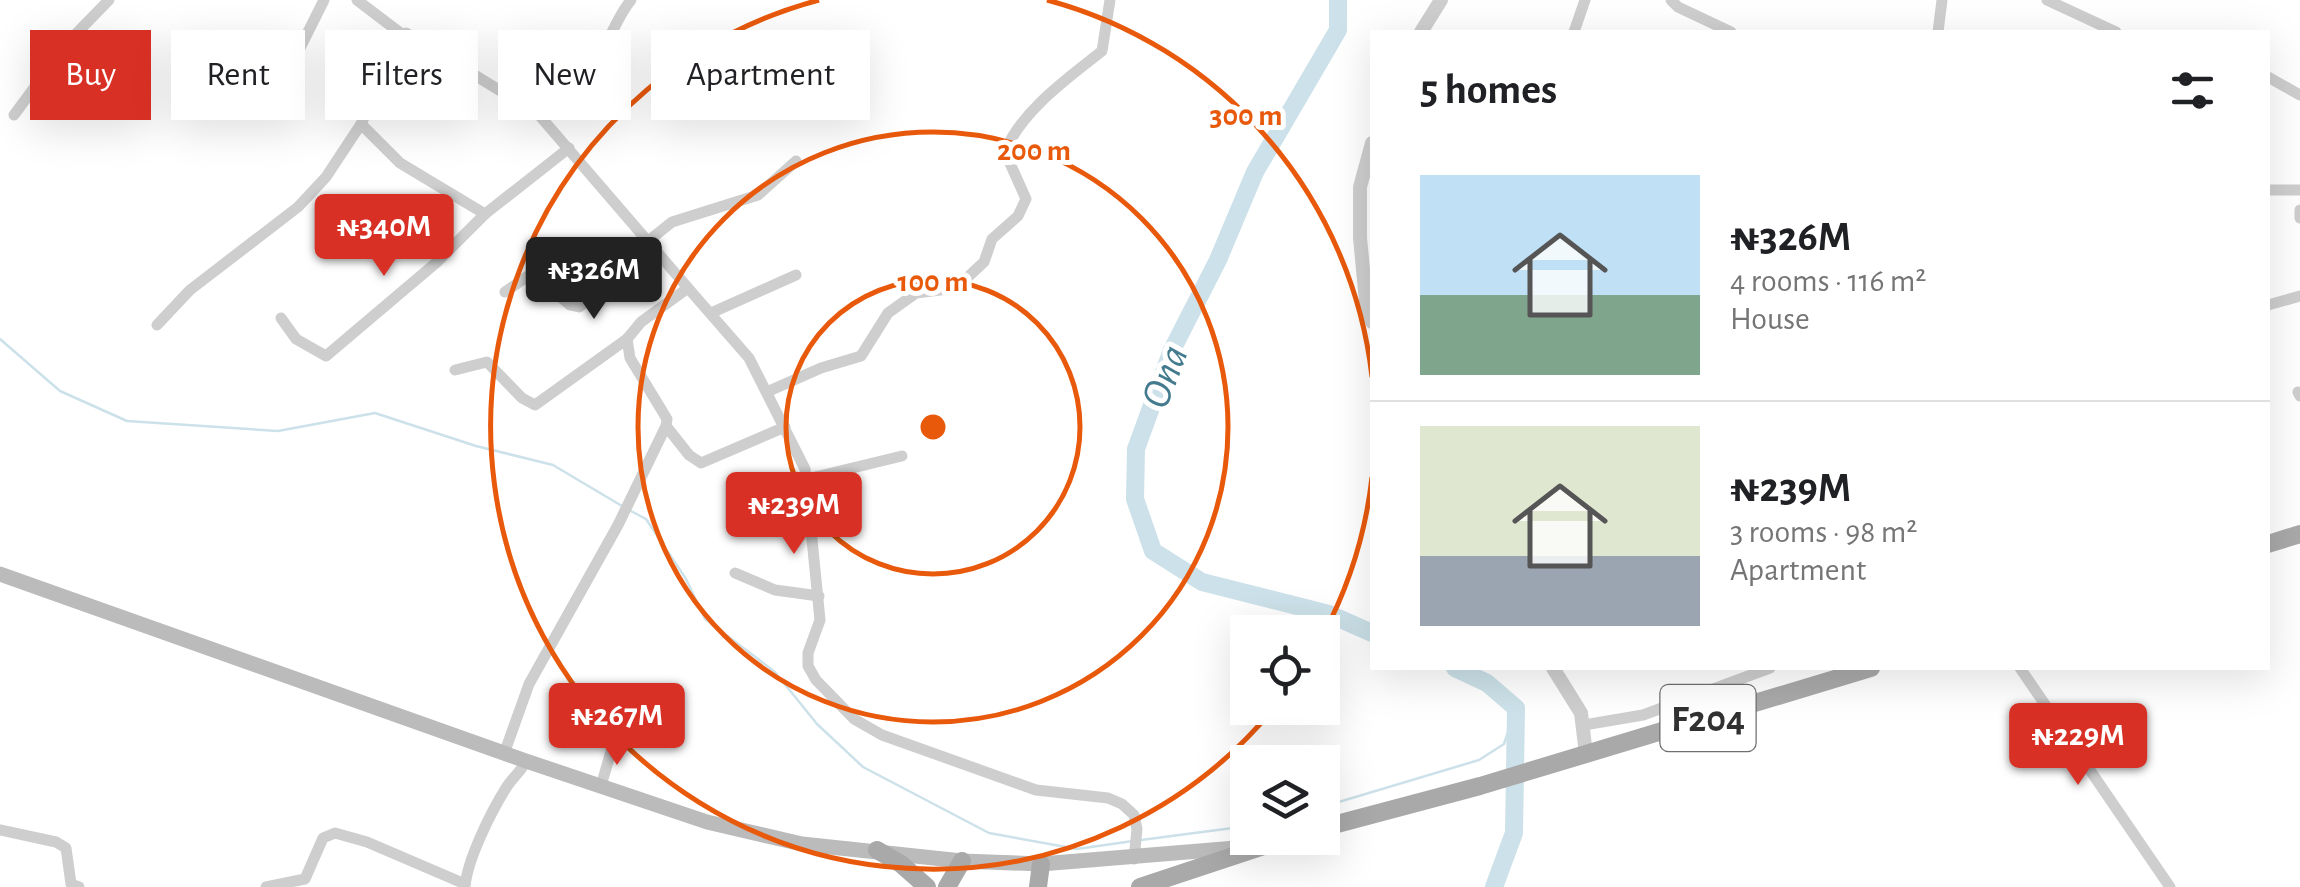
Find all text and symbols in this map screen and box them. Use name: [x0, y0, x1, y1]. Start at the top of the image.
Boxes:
chip: Buy: [30, 30, 151, 120]
chip: Rent: [171, 30, 305, 120]
chip: Filters: [325, 30, 478, 120]
chip: New: [498, 30, 631, 120]
chip: Apartment: [651, 30, 870, 120]
icon: filters: [2165, 63, 2220, 118]
text: 5 homes: [1420, 69, 1557, 111]
text: 300 m: [1210, 101, 1282, 131]
text: 200 m: [997, 136, 1071, 166]
pin: ₦340M: [314, 194, 454, 279]
text: ₦340M: [337, 210, 431, 242]
icon: home: [1500, 215, 1620, 335]
text: ₦326M: [1730, 216, 1851, 258]
pin: ₦326M: [524, 237, 664, 322]
text: ₦326M: [548, 253, 640, 285]
text: 4 rooms · 116 m²: [1730, 265, 1927, 297]
text: 100 m: [898, 267, 968, 297]
text: House: [1730, 303, 1810, 335]
water label: Ona: [1134, 339, 1196, 414]
centre of rings: [915, 409, 951, 445]
icon: home: [1500, 466, 1620, 586]
text: ₦239M: [1730, 467, 1851, 509]
pin: ₦239M: [724, 472, 864, 557]
text: ₦239M: [748, 488, 840, 520]
text: 3 rooms · 98 m²: [1730, 516, 1917, 548]
text: Apartment: [1730, 554, 1866, 586]
map controls: [1230, 615, 1340, 855]
button: locate: [1230, 615, 1340, 725]
pin: ₦267M: [547, 683, 687, 768]
road number: F204: [1660, 685, 1756, 751]
text: ₦267M: [571, 699, 663, 731]
pin: ₦229M: [2008, 703, 2148, 788]
text: ₦229M: [2031, 719, 2125, 751]
button: layers: [1230, 745, 1340, 855]

